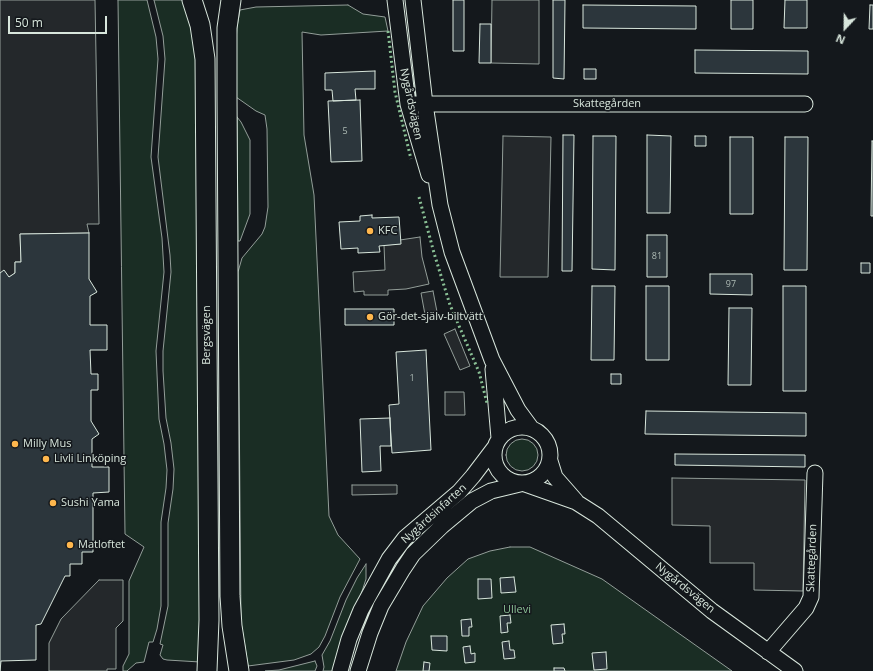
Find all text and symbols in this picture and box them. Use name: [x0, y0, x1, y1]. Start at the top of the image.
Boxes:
scale bar: [10, 8, 109, 34]
north arrow: [825, 8, 865, 48]
text: 50 m: [15, 14, 43, 31]
text: N: [833, 31, 847, 48]
street label: Nygårdsvägen: [397, 67, 425, 141]
street label: Skattegården: [573, 97, 641, 111]
house number: 5: [342, 126, 348, 136]
place label: KFC: [378, 224, 397, 238]
marker: KFC: [365, 226, 375, 236]
house number: 81: [652, 251, 662, 261]
house number: 97: [726, 279, 736, 289]
street label: Bergsvägen: [200, 305, 214, 365]
place label: Gör-det-själv-biltvätt: [378, 310, 483, 324]
marker: Gör-det-själv-biltvätt: [365, 312, 375, 322]
house number: 1: [409, 373, 415, 383]
place label: Milly Mus: [23, 437, 71, 451]
marker: Milly Mus: [10, 439, 20, 449]
place label: Livli Linköping: [54, 452, 126, 466]
marker: Livli Linköping: [41, 454, 51, 464]
street label: Nygårdsinfarten: [399, 481, 469, 547]
place label: Sushi Yama: [61, 496, 120, 510]
marker: Sushi Yama: [48, 498, 58, 508]
street label: Skattegården: [804, 524, 820, 592]
place label: Matloftet: [78, 538, 125, 552]
marker: Matloftet: [65, 540, 75, 550]
street label: Nygårdsvägen: [653, 560, 717, 616]
park label: Ullevi: [503, 603, 531, 617]

